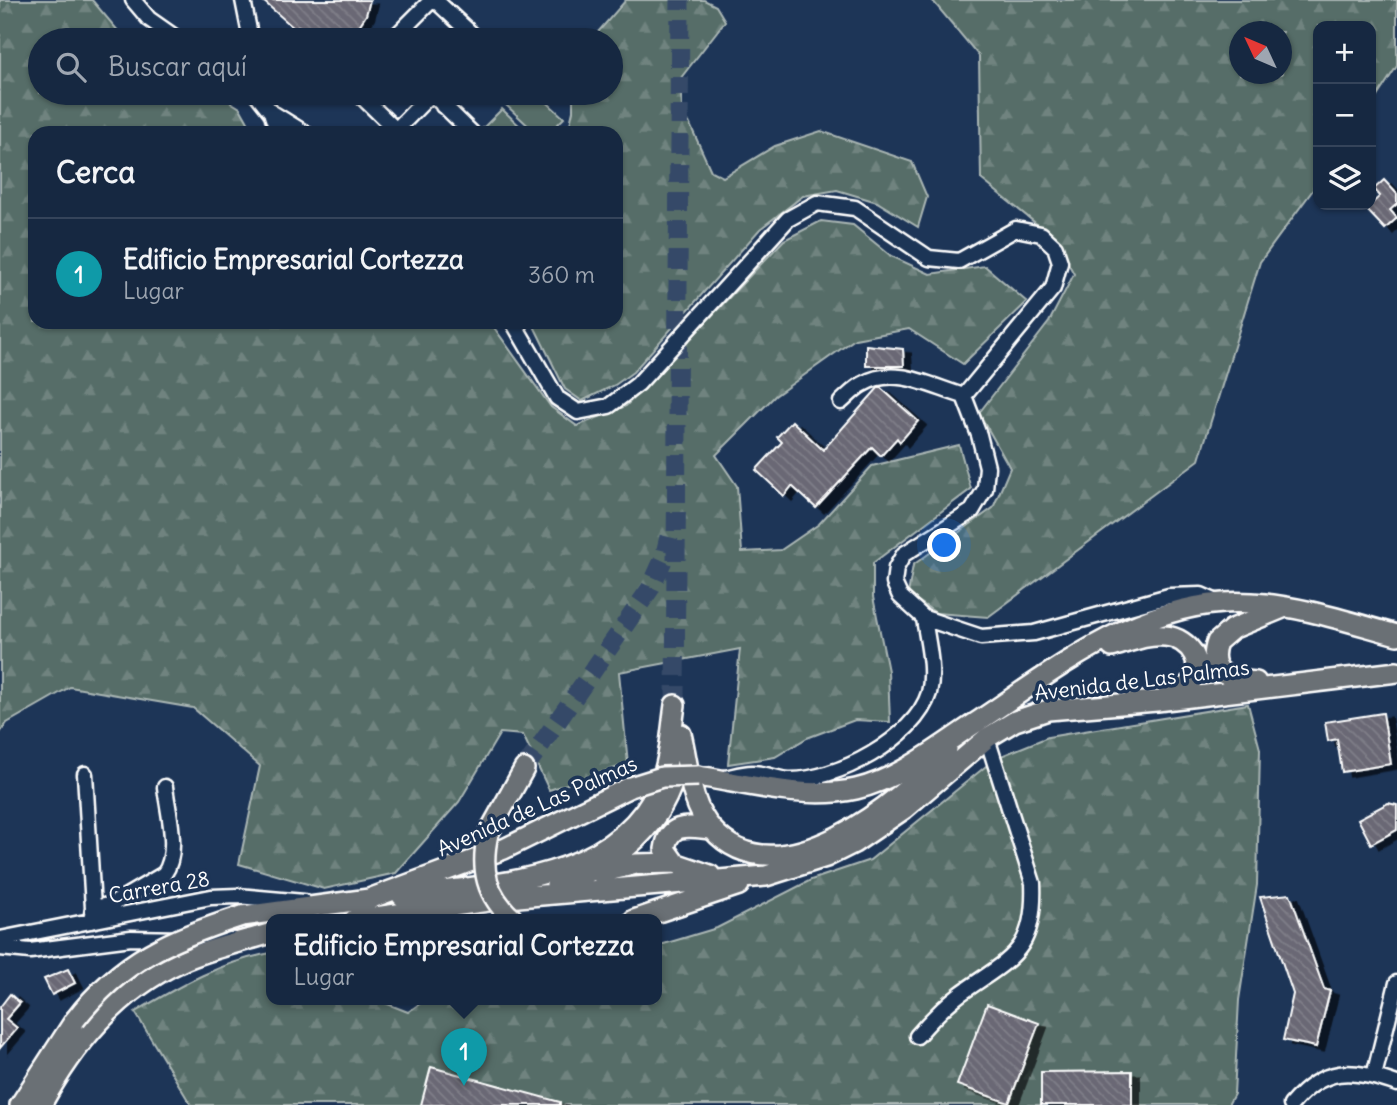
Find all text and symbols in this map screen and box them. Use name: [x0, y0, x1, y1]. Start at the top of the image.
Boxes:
north arrow: [1229, 21, 1292, 84]
map controls: [1313, 21, 1376, 210]
button: +: [1313, 21, 1376, 84]
search box: [28, 28, 623, 105]
icon: search: [52, 48, 90, 86]
text: Buscar aquí: [108, 50, 247, 83]
button: −: [1313, 84, 1376, 147]
button: layers: [1313, 147, 1376, 210]
text: Cerca: [56, 153, 135, 191]
text: Edificio Empresarial Cortezza: [123, 243, 464, 276]
text: 1: [74, 260, 84, 289]
text: 360 m: [528, 260, 595, 289]
text: Lugar: [123, 276, 184, 305]
your location: [927, 528, 961, 562]
street label: Avenida de Las Palmas: [1033, 653, 1251, 707]
street label: Avenida de Las Palmas: [433, 750, 641, 862]
street label: Carrera 28: [106, 865, 212, 909]
popup: [266, 914, 662, 1005]
text: Edificio Empresarial Cortezza: [294, 929, 634, 962]
text: Lugar: [294, 962, 355, 991]
pin: 1: [441, 1028, 487, 1086]

